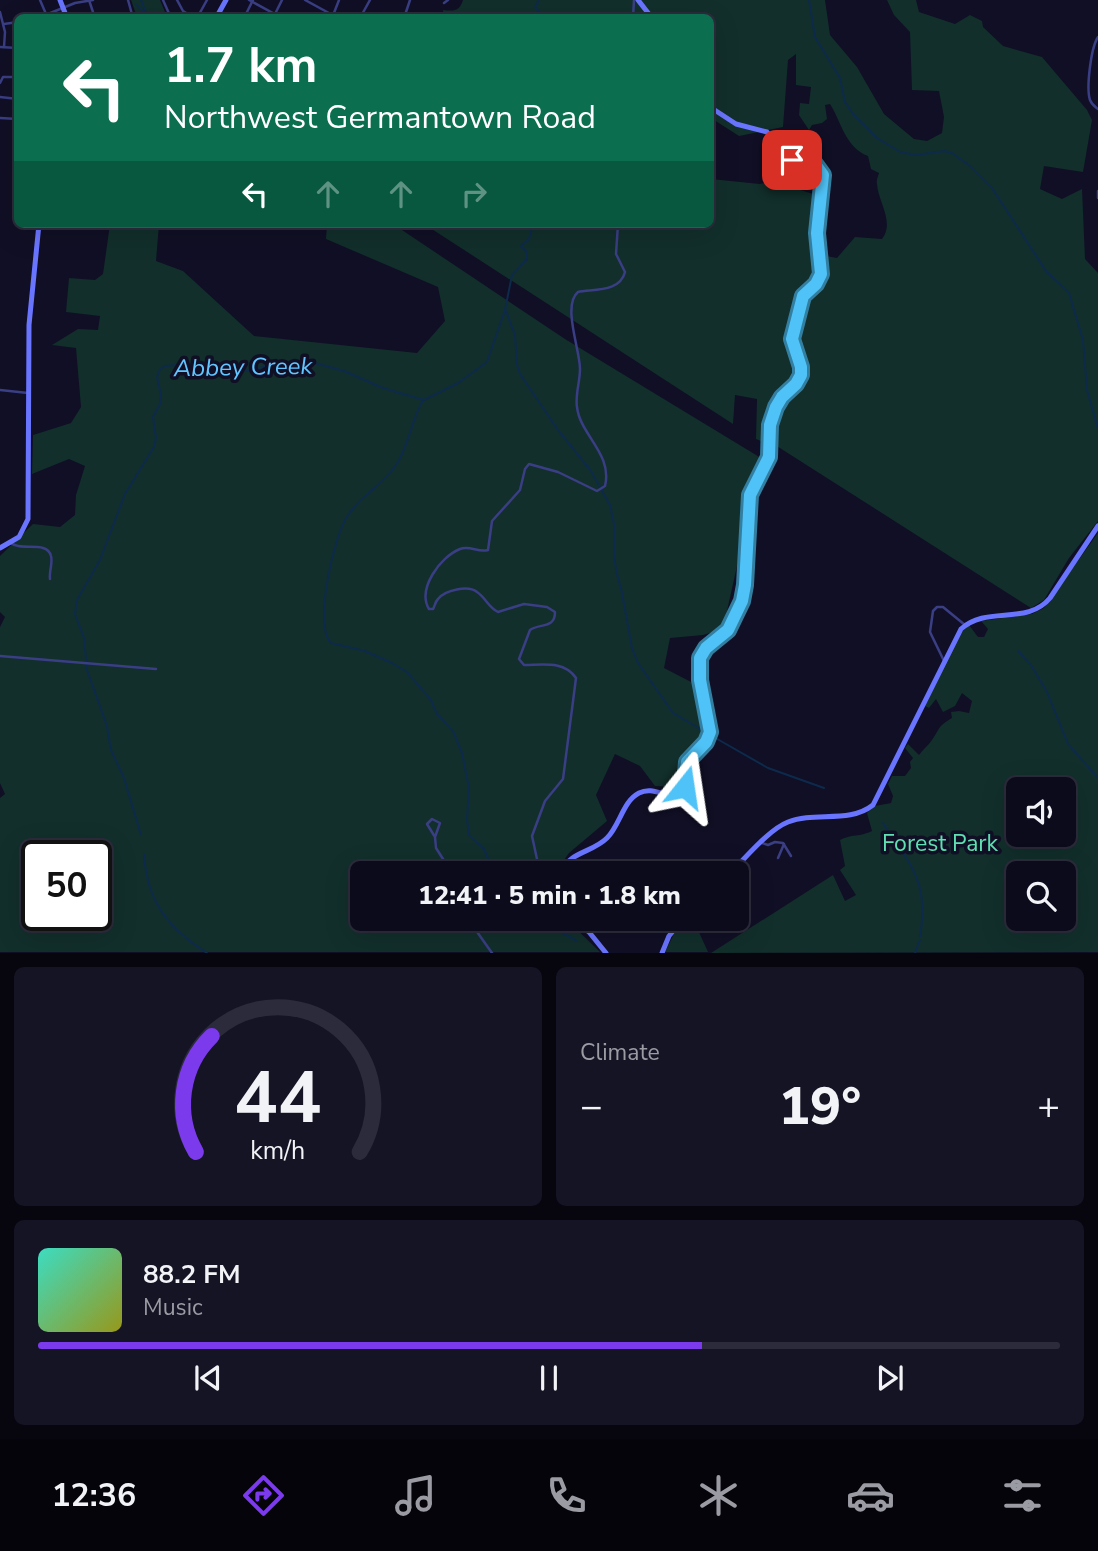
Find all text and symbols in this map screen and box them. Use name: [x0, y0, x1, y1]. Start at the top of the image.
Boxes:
text: 1.7 km: [164, 32, 317, 99]
icon: left: [49, 42, 140, 133]
text: Northwest Germantown Road: [164, 96, 596, 139]
pin: [762, 130, 822, 190]
icon: arrive: [773, 141, 811, 179]
icon: left: [236, 175, 274, 213]
icon: ahead: [309, 175, 347, 213]
icon: ahead: [382, 175, 420, 213]
icon: right: [455, 175, 493, 213]
water label: Abbey Creek: [172, 350, 314, 384]
position arrow: [648, 750, 722, 824]
map controls: [1006, 777, 1076, 931]
button: sound: [1006, 777, 1076, 847]
park label: Forest Park: [882, 828, 999, 859]
speed limit sign: 50: [21, 840, 112, 931]
button: search: [1006, 861, 1076, 931]
text: 12:41 · 5 min · 1.8 km: [418, 878, 681, 913]
text: Climate: [580, 1037, 660, 1068]
text: 44: [234, 1049, 322, 1149]
text: 19°: [779, 1071, 861, 1142]
text: −: [580, 1081, 603, 1132]
text: +: [1037, 1081, 1060, 1132]
text: km/h: [250, 1134, 306, 1168]
text: 88.2 FM: [143, 1257, 240, 1292]
text: Music: [143, 1292, 203, 1323]
icon: previous: [189, 1359, 227, 1397]
icon: pause: [530, 1359, 568, 1397]
icon: next: [871, 1359, 909, 1397]
icon: directions: [239, 1471, 288, 1520]
icon: music: [391, 1471, 440, 1520]
icon: phone: [542, 1471, 591, 1520]
icon: climate: [694, 1471, 743, 1520]
icon: car: [846, 1471, 895, 1520]
icon: filters: [998, 1471, 1047, 1520]
text: 12:36: [51, 1474, 136, 1517]

